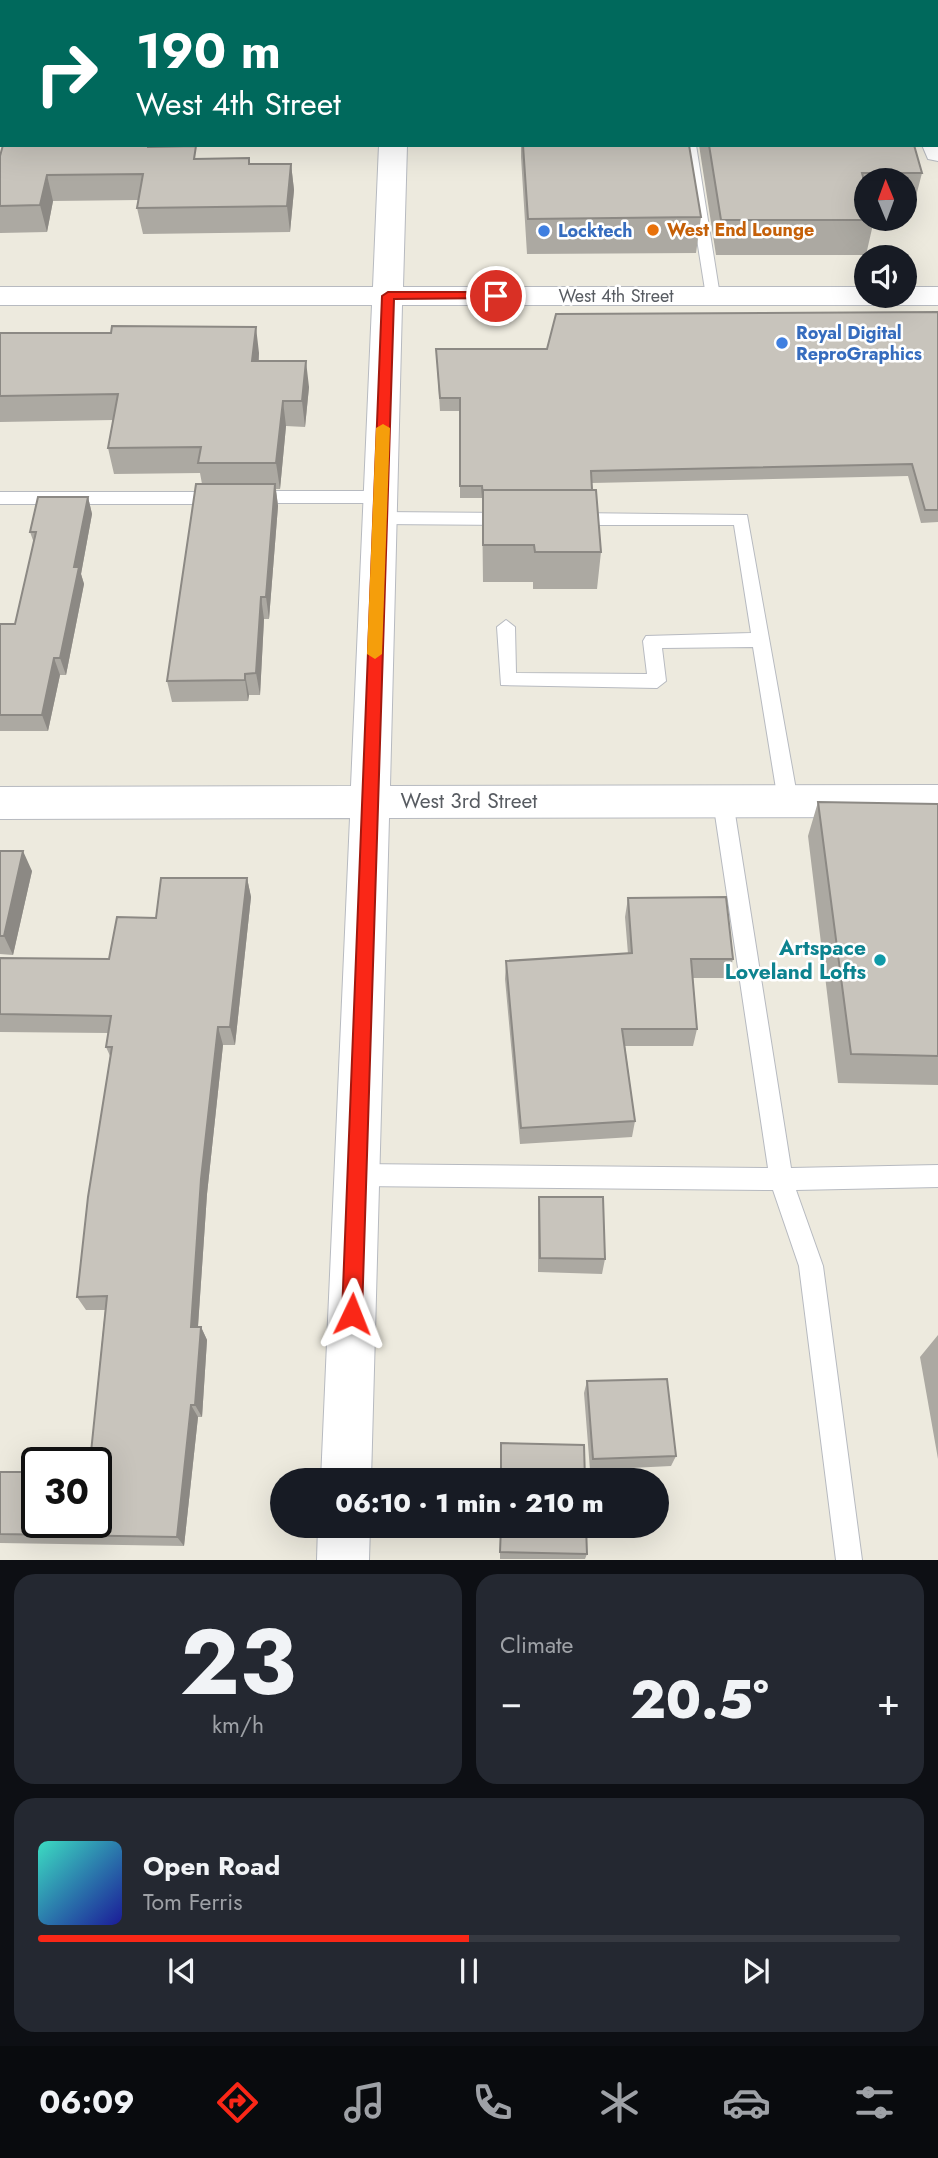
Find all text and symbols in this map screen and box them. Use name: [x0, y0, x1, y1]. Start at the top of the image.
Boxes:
text: 190 m: [136, 16, 281, 86]
icon: right: [21, 28, 112, 119]
text: West 4th Street: [136, 81, 341, 127]
north arrow: [854, 168, 917, 231]
map controls: [854, 168, 917, 308]
place label: West End Lounge: [667, 217, 814, 243]
place label: Locktech: [558, 218, 633, 244]
marker: West End Lounge: [645, 222, 661, 238]
marker: Locktech: [536, 223, 552, 239]
button: sound: [854, 245, 917, 308]
pin: [466, 266, 526, 326]
icon: arrive: [477, 277, 515, 315]
street label: West 4th Street: [558, 283, 674, 309]
place label: Royal Digital ReproGraphics: [796, 320, 922, 367]
marker: Royal Digital ReproGraphics: [774, 335, 790, 351]
street label: West 3rd Street: [401, 786, 537, 816]
place label: Artspace Loveland Lofts: [725, 933, 866, 987]
marker: Artspace Loveland Lofts: [872, 952, 888, 968]
position arrow: [315, 1277, 389, 1351]
speed limit sign: 30: [21, 1447, 112, 1538]
text: 06:10 · 1 min · 210 m: [335, 1484, 604, 1522]
text: 23: [180, 1597, 296, 1728]
text: Climate: [500, 1628, 573, 1662]
text: 20.5°: [630, 1662, 769, 1738]
text: −: [500, 1674, 522, 1729]
text: +: [877, 1674, 900, 1729]
text: km/h: [212, 1708, 264, 1742]
text: Open Road: [143, 1847, 280, 1885]
text: Tom Ferris: [143, 1885, 242, 1919]
icon: previous: [163, 1952, 201, 1990]
icon: pause: [450, 1952, 488, 1990]
icon: next: [737, 1952, 775, 1990]
icon: directions: [213, 2078, 262, 2127]
icon: music: [340, 2078, 389, 2127]
icon: phone: [468, 2078, 517, 2127]
icon: climate: [595, 2078, 644, 2127]
icon: car: [722, 2078, 771, 2127]
icon: filters: [850, 2078, 899, 2127]
text: 06:09: [39, 2079, 135, 2125]

